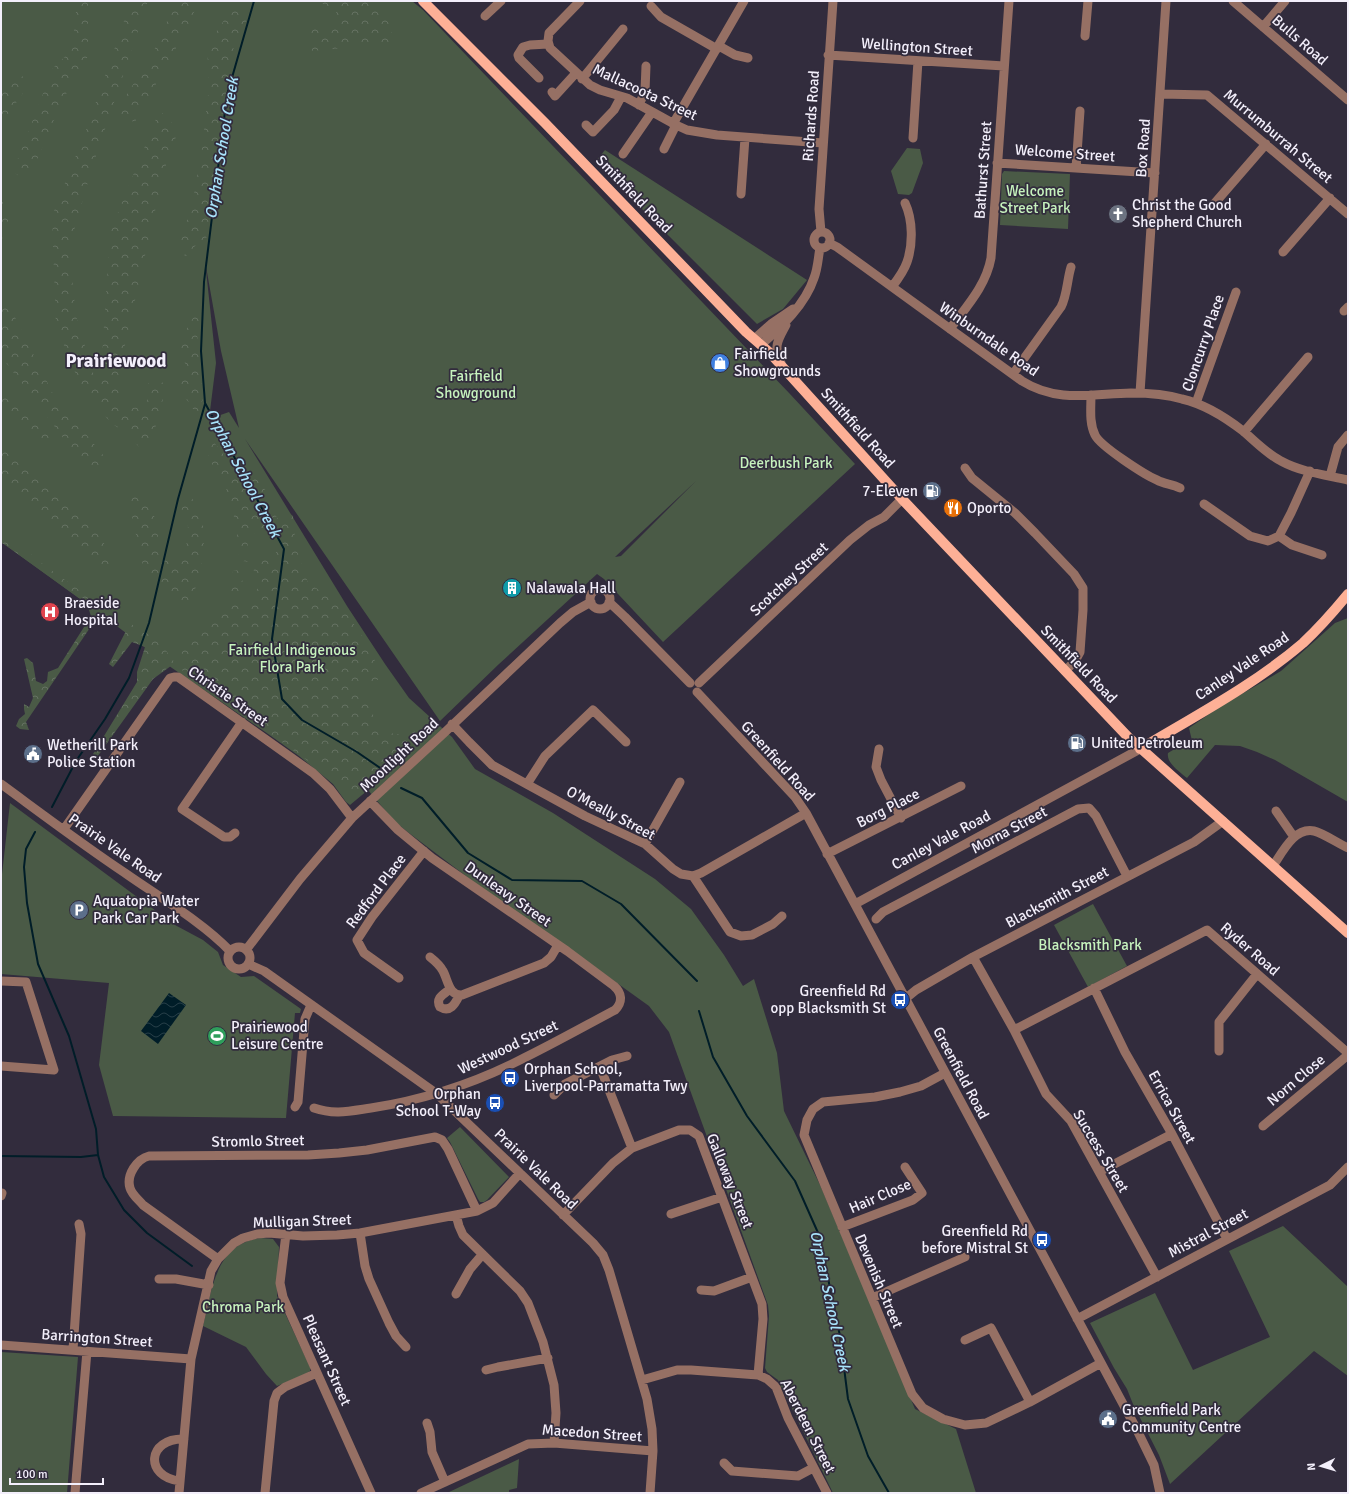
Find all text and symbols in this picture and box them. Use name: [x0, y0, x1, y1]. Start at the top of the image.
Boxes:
street label: Bulls Road: [1268, 11, 1332, 69]
street label: Wellington Street: [861, 34, 973, 60]
street label: Mallacoota Street: [590, 60, 700, 124]
street label: Richards Road: [799, 70, 823, 162]
water label: Orphan School Creek: [201, 74, 243, 220]
street label: Murrumburrah Street: [1220, 85, 1336, 187]
street label: Box Road: [1132, 118, 1154, 178]
street label: Bathurst Street: [971, 121, 995, 219]
street label: Welcome Street: [1014, 141, 1116, 165]
street label: Smithfield Road: [592, 151, 676, 237]
park label: Welcome Street Park: [999, 182, 1071, 217]
place label: Christ the Good Shepherd Church: [1132, 196, 1242, 231]
church icon: Christ the Good Shepherd Church: [1107, 203, 1129, 225]
street label: Cloncurry Place: [1178, 292, 1228, 394]
street label: Winburndale Road: [936, 298, 1042, 380]
place label: Fairfield Showgrounds: [734, 345, 821, 380]
district label: Prairiewood: [66, 349, 167, 373]
shop icon: Fairfield Showgrounds: [709, 352, 731, 374]
park label: Fairfield Showground: [436, 367, 516, 402]
street label: Smithfield Road: [817, 384, 899, 472]
water label: Orphan School Creek: [201, 405, 286, 543]
park label: Deerbush Park: [739, 454, 833, 472]
fuel station icon: 7-Eleven: [921, 480, 943, 502]
place label: 7-Eleven: [862, 482, 918, 500]
restaurant icon: Oporto: [942, 497, 964, 519]
place label: Oporto: [967, 499, 1012, 517]
street label: Scotchey Street: [746, 538, 832, 620]
building icon: Nalawala Hall: [501, 577, 523, 599]
place label: Nalawala Hall: [526, 579, 616, 597]
place label: Braeside Hospital: [64, 594, 119, 629]
hospital icon: Braeside Hospital: [39, 601, 61, 623]
street label: Smithfield Road: [1037, 621, 1121, 707]
street label: Canley Vale Road: [1192, 628, 1292, 704]
park label: Fairfield Indigenous Flora Park: [228, 641, 356, 676]
street label: Christie Street: [185, 662, 271, 730]
street label: Moonlight Road: [356, 714, 442, 796]
street label: Greenfield Road: [737, 717, 819, 805]
fuel station icon: United Petroleum: [1066, 732, 1088, 754]
place label: United Petroleum: [1091, 734, 1203, 752]
place label: Wetherill Park Police Station: [47, 736, 139, 771]
public building icon: Wetherill Park Police Station: [22, 743, 44, 765]
street label: O'Meally Street: [563, 782, 659, 844]
street label: Borg Place: [853, 784, 923, 832]
street label: Morna Street: [968, 802, 1050, 858]
street label: Canley Vale Road: [888, 806, 994, 874]
street label: Prairie Vale Road: [65, 809, 165, 887]
street label: Redford Place: [342, 850, 410, 932]
street label: Dunleavy Street: [461, 858, 555, 930]
street label: Blacksmith Street: [1002, 862, 1112, 932]
place label: Aquatopia Water Park Car Park: [93, 892, 200, 927]
parking icon: Aquatopia Water Park Car Park: [68, 899, 90, 921]
street label: Ryder Road: [1217, 918, 1283, 980]
park label: Blacksmith Park: [1038, 936, 1142, 954]
place label: Greenfield Rd opp Blacksmith St: [771, 982, 886, 1017]
bus stop icon: Greenfield Rd opp Blacksmith St: [889, 989, 911, 1011]
street label: Westwood Street: [455, 1016, 561, 1078]
place label: Prairiewood Leisure Centre: [231, 1018, 323, 1053]
street label: Greenfield Road: [929, 1024, 993, 1122]
sports icon: Prairiewood Leisure Centre: [206, 1025, 228, 1047]
street label: Norn Close: [1263, 1051, 1329, 1109]
place label: Orphan School, Liverpool-Parramatta Twy: [524, 1060, 688, 1095]
bus stop icon: Orphan School, Liverpool-Parramatta Twy: [499, 1067, 521, 1089]
street label: Errica Street: [1145, 1067, 1199, 1147]
place label: Orphan School T-Way: [396, 1085, 481, 1120]
bus stop icon: Orphan School T-Way: [484, 1092, 506, 1114]
street label: Success Street: [1069, 1106, 1133, 1196]
street label: Prairie Vale Road: [491, 1125, 581, 1213]
street label: Stromlo Street: [211, 1131, 305, 1151]
street label: Galloway Street: [703, 1131, 757, 1231]
street label: Hair Close: [846, 1175, 914, 1217]
street label: Mistral Street: [1165, 1204, 1251, 1262]
street label: Mulligan Street: [252, 1210, 352, 1232]
place label: Greenfield Rd before Mistral St: [922, 1222, 1028, 1257]
water label: Orphan School Creek: [805, 1229, 855, 1375]
bus stop icon: Greenfield Rd before Mistral St: [1031, 1229, 1053, 1251]
street label: Devenish Street: [851, 1231, 907, 1331]
park label: Chroma Park: [202, 1298, 284, 1316]
street label: Pleasant Street: [299, 1312, 355, 1408]
street label: Barrington Street: [41, 1325, 153, 1351]
street label: Aberdeen Street: [776, 1376, 840, 1476]
place label: Greenfield Park Community Centre: [1122, 1401, 1241, 1436]
public building icon: Greenfield Park Community Centre: [1097, 1408, 1119, 1430]
street label: Macedon Street: [541, 1421, 643, 1445]
north arrow: [1301, 1446, 1341, 1486]
scale bar: [10, 1460, 103, 1486]
text: N: [1305, 1462, 1318, 1471]
text: 100 m: [16, 1467, 48, 1482]

